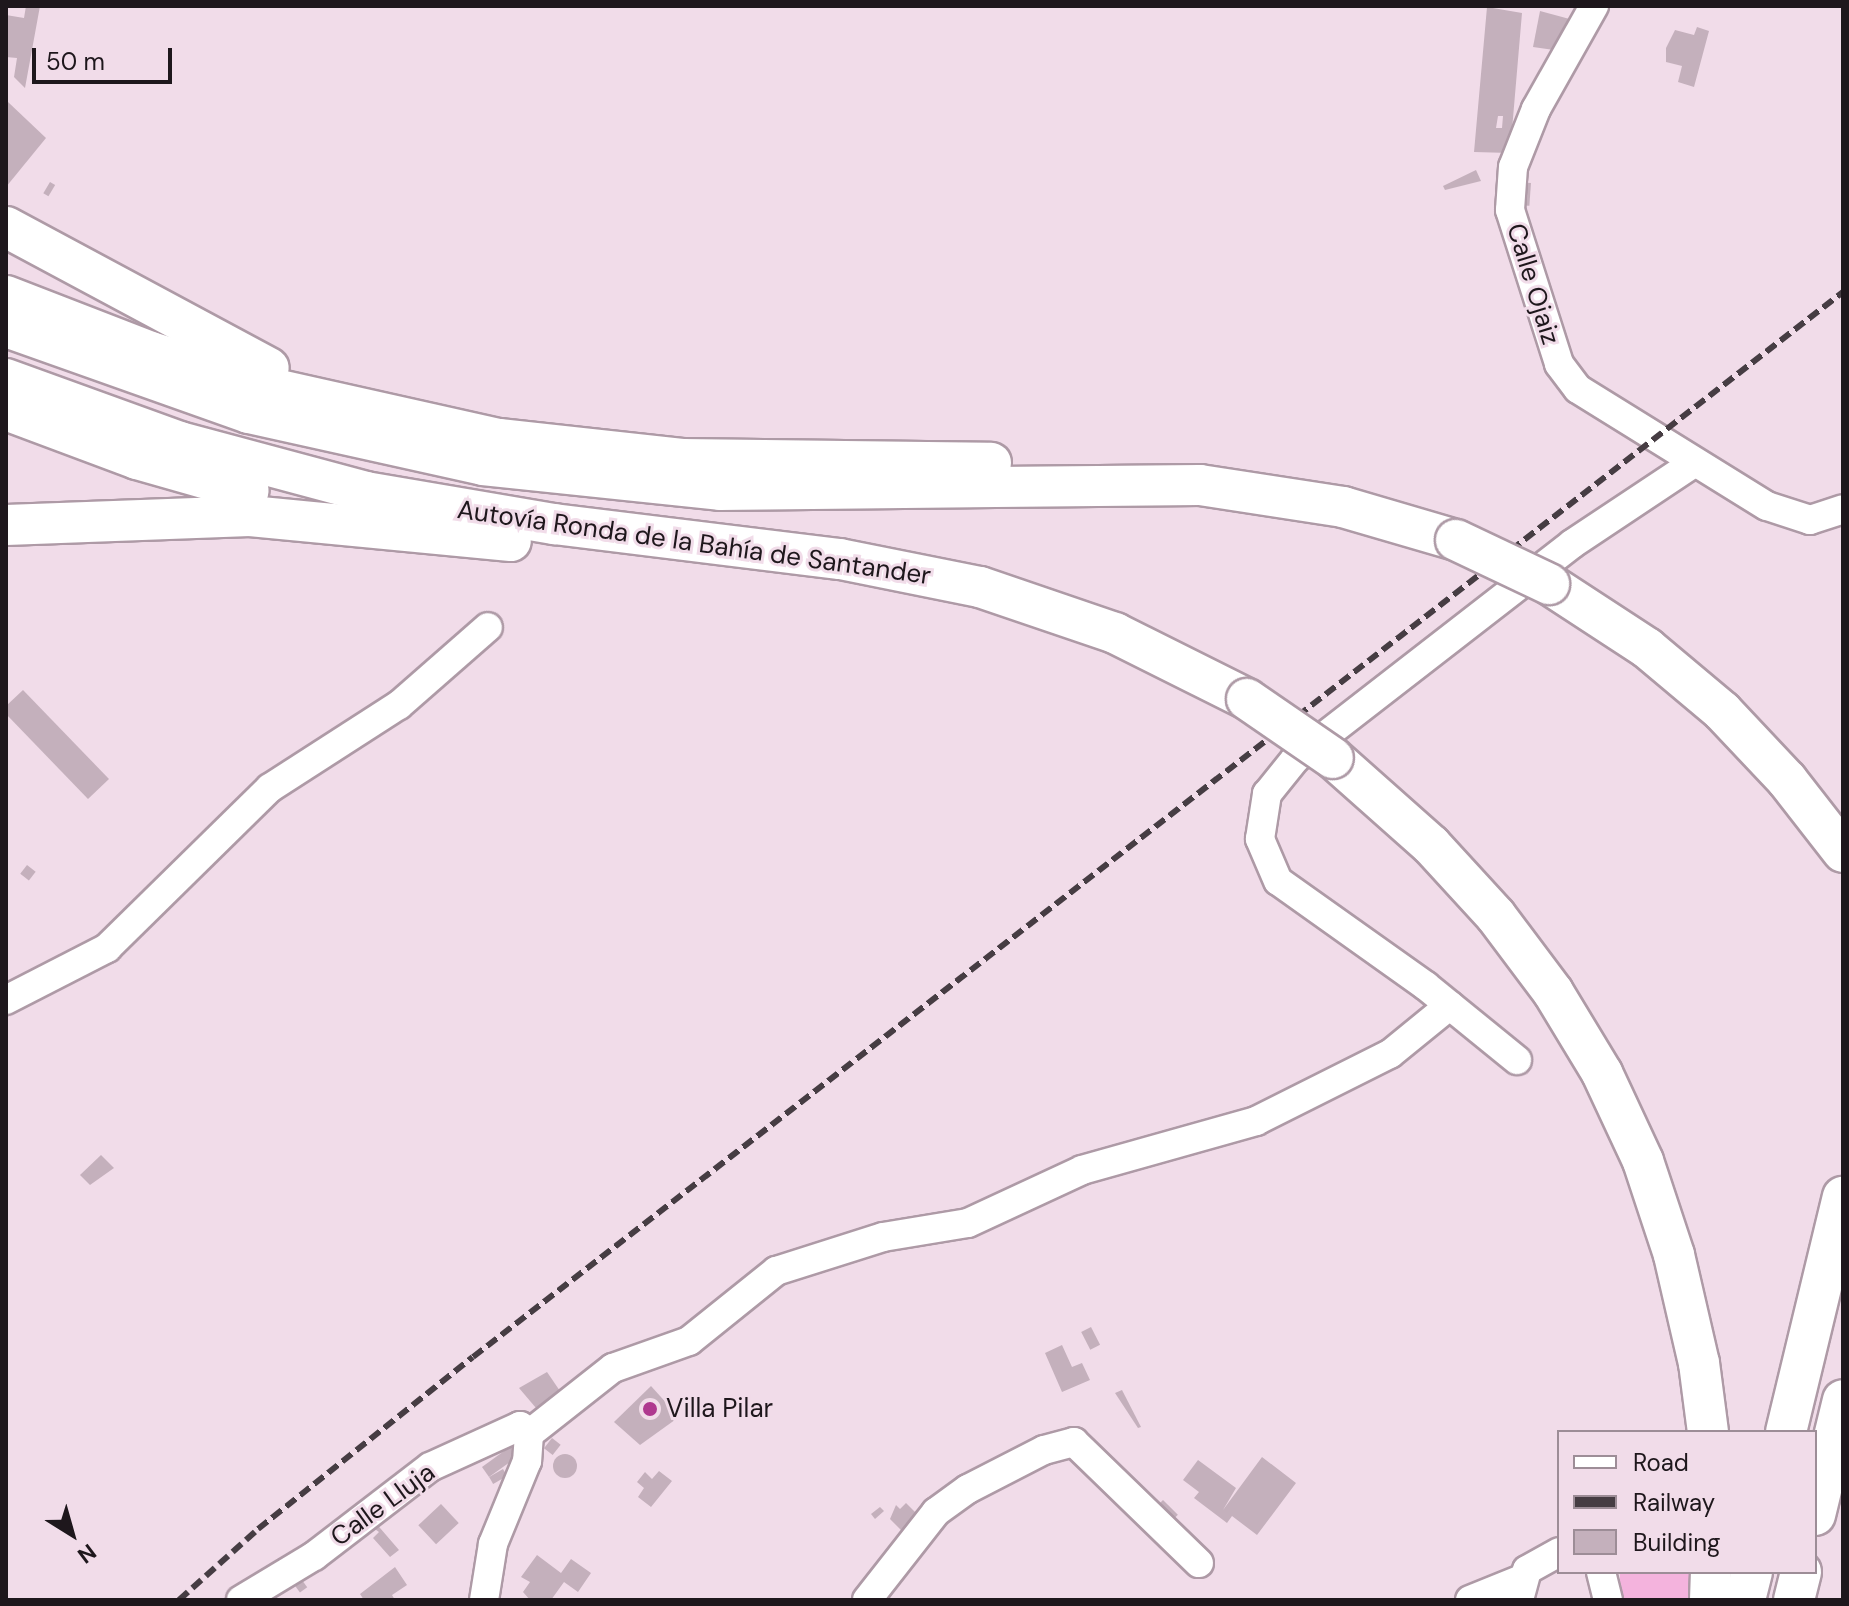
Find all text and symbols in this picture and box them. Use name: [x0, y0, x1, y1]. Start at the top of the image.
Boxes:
scale bar: [36, 32, 176, 82]
text: 50 m: [46, 46, 105, 77]
street label: Calle Ojaiz: [1500, 220, 1566, 348]
street label: Autovía Ronda de la Bahía de Santander: [455, 494, 933, 592]
place label: Villa Pilar: [666, 1393, 773, 1425]
marker: Villa Pilar: [641, 1400, 659, 1418]
legend: [1557, 1430, 1817, 1574]
text: Road: [1633, 1447, 1689, 1478]
street label: Calle Lluja: [325, 1457, 441, 1553]
text: Railway: [1633, 1487, 1715, 1518]
north arrow: [32, 1494, 112, 1574]
text: Building: [1633, 1527, 1720, 1558]
text: N: [72, 1537, 102, 1570]

